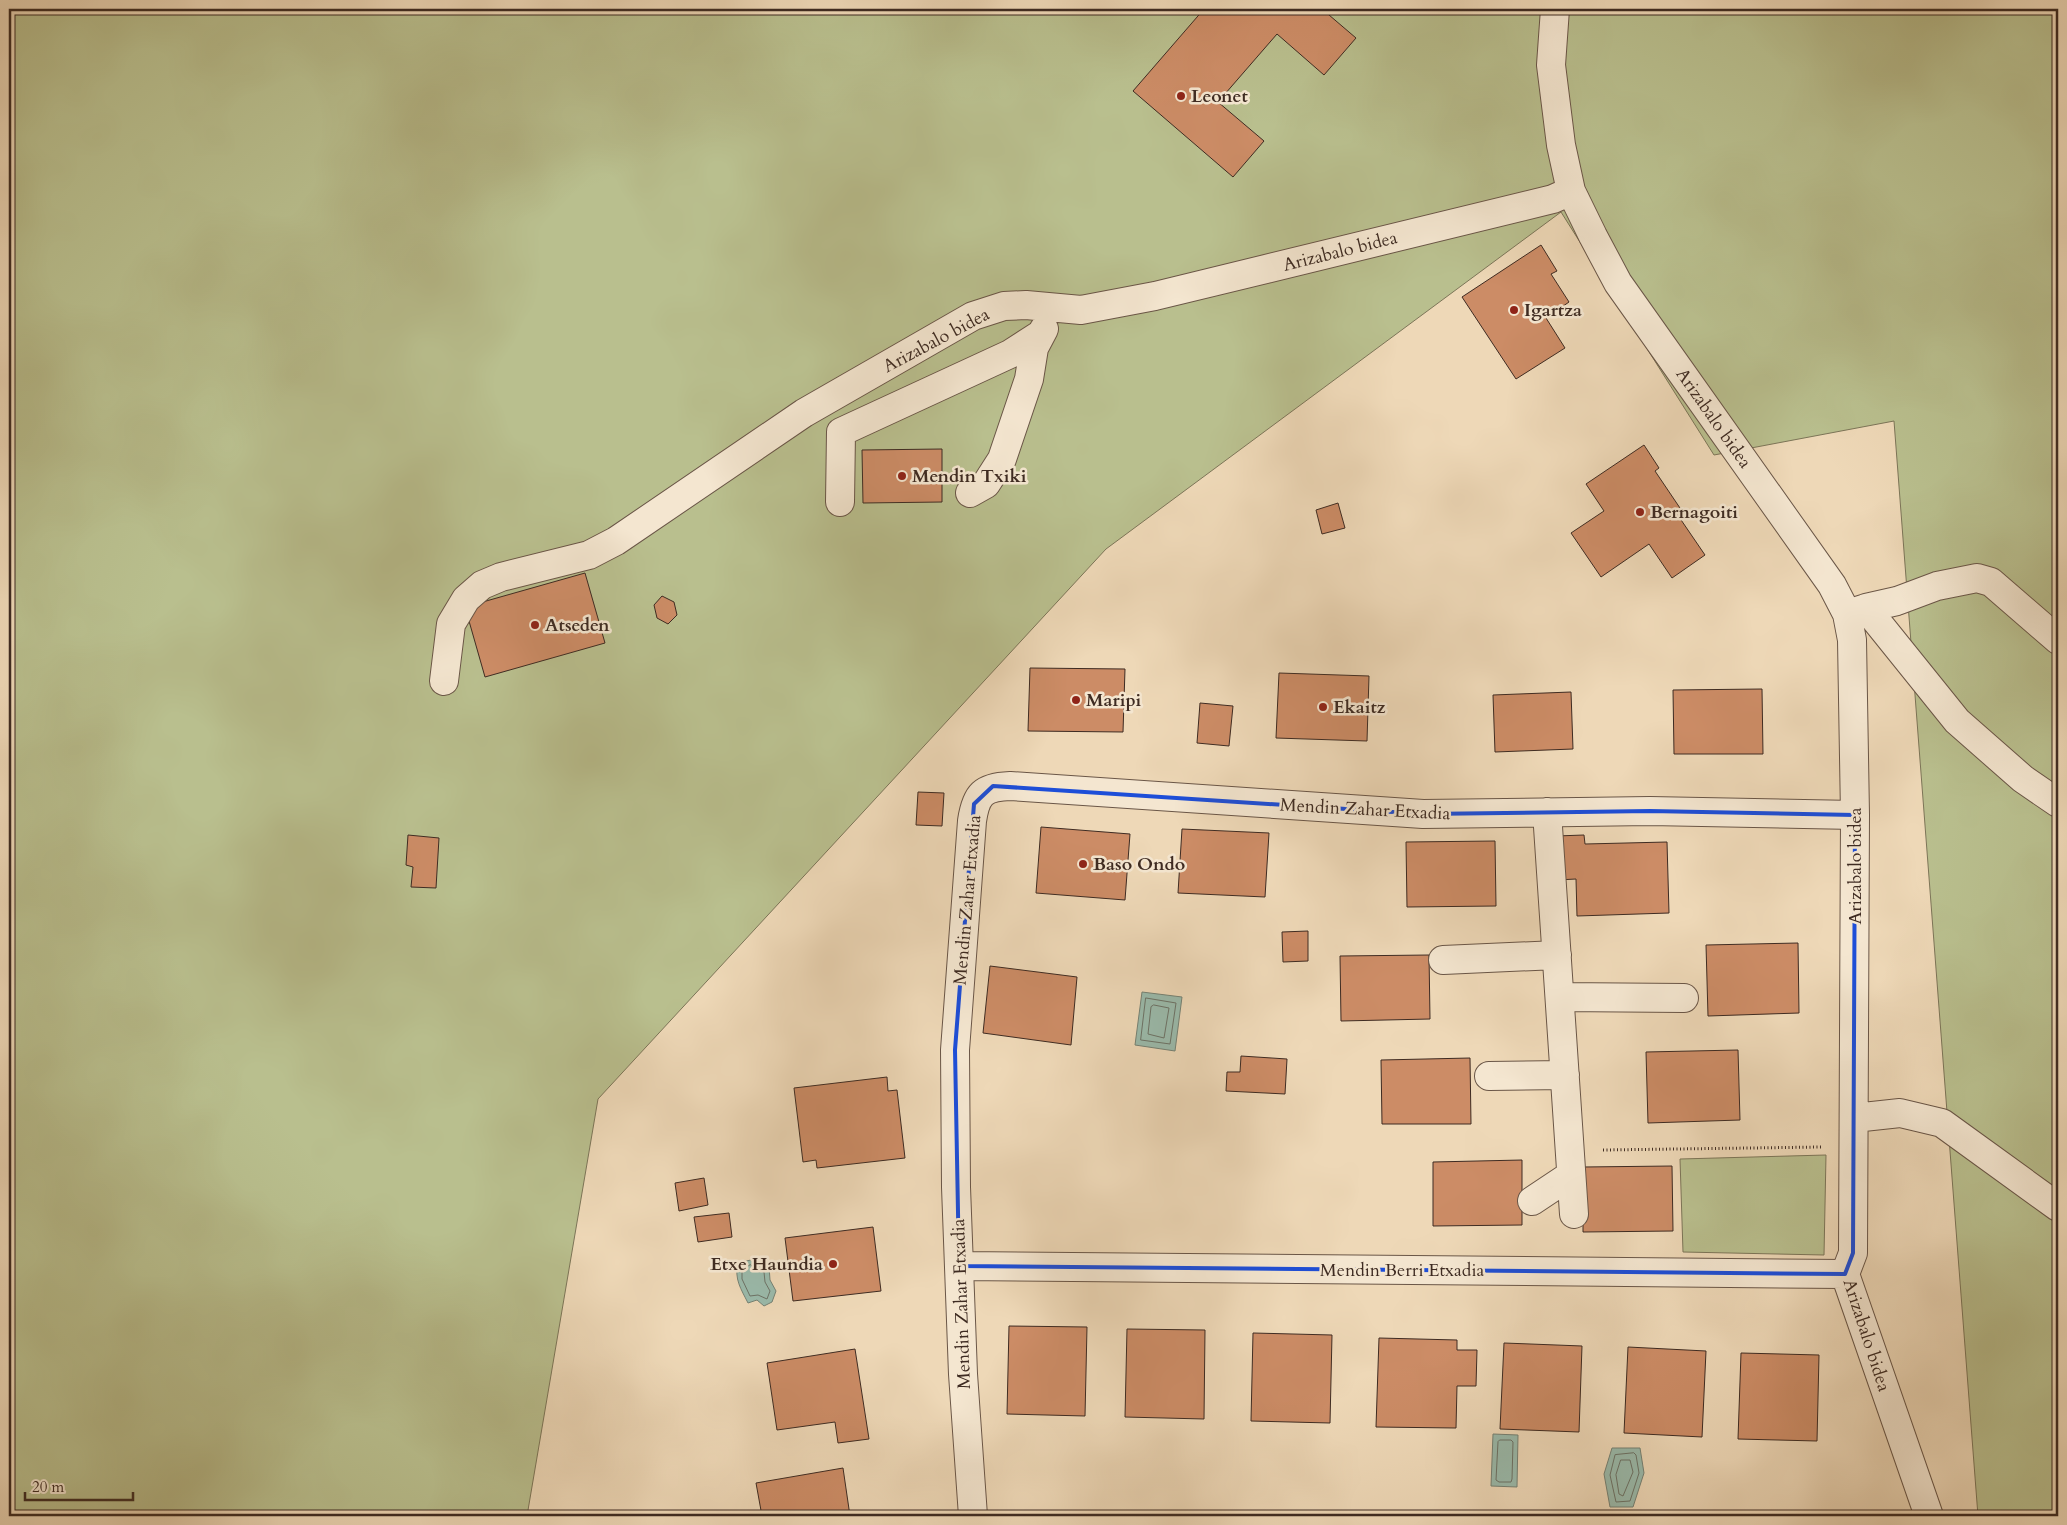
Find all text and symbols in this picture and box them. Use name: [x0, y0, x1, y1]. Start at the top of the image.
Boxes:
place label: Leonet: [1191, 84, 1249, 109]
marker: Leonet: [1175, 90, 1187, 102]
street label: Arizabalo bidea: [1280, 225, 1400, 278]
place label: Igartza: [1524, 298, 1582, 323]
street label: Arizabalo bidea: [879, 302, 994, 379]
marker: Igartza: [1508, 304, 1520, 316]
street label: Arizabalo bidea: [1670, 363, 1758, 474]
place label: Mendin Txiki: [912, 464, 1027, 489]
marker: Mendin Txiki: [896, 470, 908, 482]
place label: Bernagoiti: [1650, 500, 1738, 525]
marker: Bernagoiti: [1634, 506, 1646, 518]
place label: Atseden: [545, 613, 610, 638]
marker: Atseden: [529, 619, 541, 631]
place label: Maripi: [1086, 688, 1142, 713]
marker: Maripi: [1070, 694, 1082, 706]
place label: Ekaitz: [1333, 695, 1386, 720]
marker: Ekaitz: [1317, 701, 1329, 713]
street label: Mendin Zahar Etxadia: [1279, 793, 1451, 826]
street label: Arizabalo bidea: [1843, 807, 1868, 925]
street label: Mendin Zahar Etxadia: [948, 814, 987, 986]
place label: Baso Ondo: [1093, 852, 1185, 877]
marker: Baso Ondo: [1077, 858, 1089, 870]
street label: Mendin Zahar Etxadia: [946, 1218, 977, 1390]
place label: Etxe Haundia: [710, 1252, 823, 1277]
marker: Etxe Haundia: [827, 1258, 839, 1270]
street label: Mendin Berri Etxadia: [1320, 1258, 1484, 1283]
street label: Arizabalo bidea: [1837, 1276, 1897, 1395]
scale bar: [25, 1470, 132, 1502]
text: 20 m: [32, 1477, 64, 1497]

